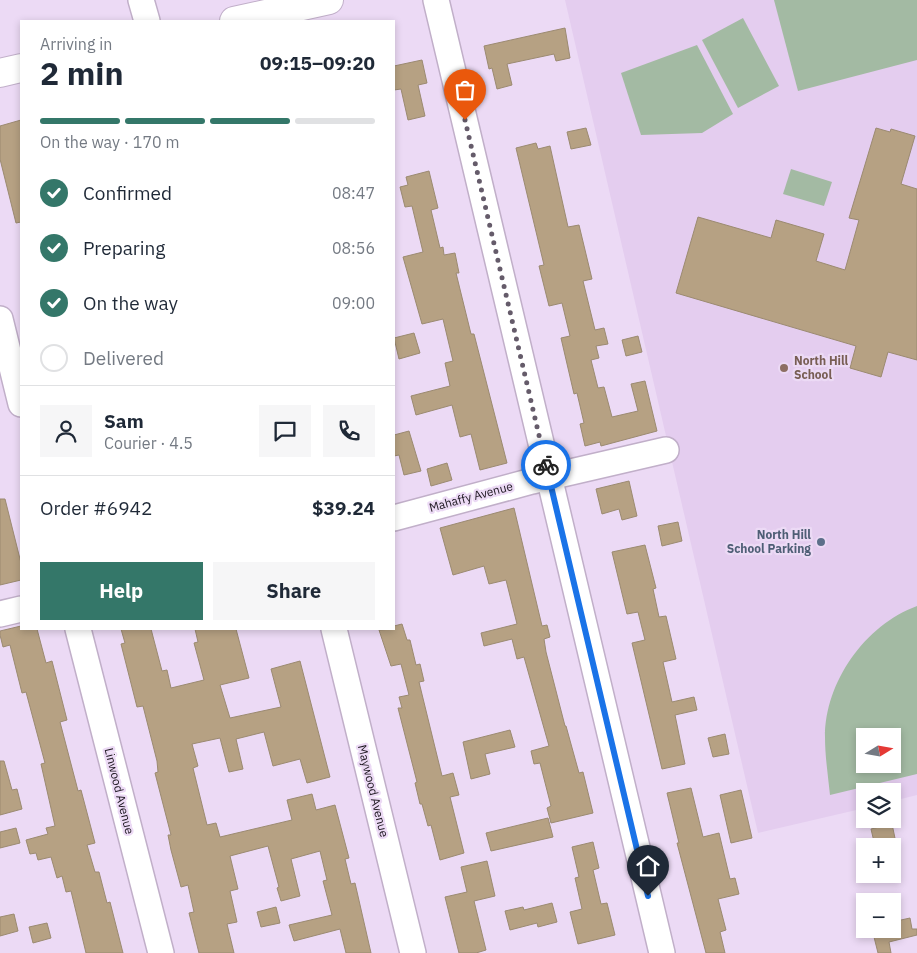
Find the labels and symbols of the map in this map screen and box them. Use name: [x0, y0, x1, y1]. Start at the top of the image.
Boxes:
pin: [444, 69, 486, 120]
place label: North Hill School: [794, 353, 849, 382]
marker: North Hill School: [778, 362, 790, 374]
courier: [521, 440, 571, 490]
street label: Mahaffy Avenue: [427, 478, 515, 515]
place label: North Hill School Parking: [727, 527, 811, 556]
marker: North Hill School Parking: [815, 536, 827, 548]
north arrow: [856, 728, 901, 772]
street label: Maywood Avenue: [355, 743, 392, 839]
street label: Linwood Avenue: [102, 746, 138, 836]
pin: [627, 845, 669, 896]

